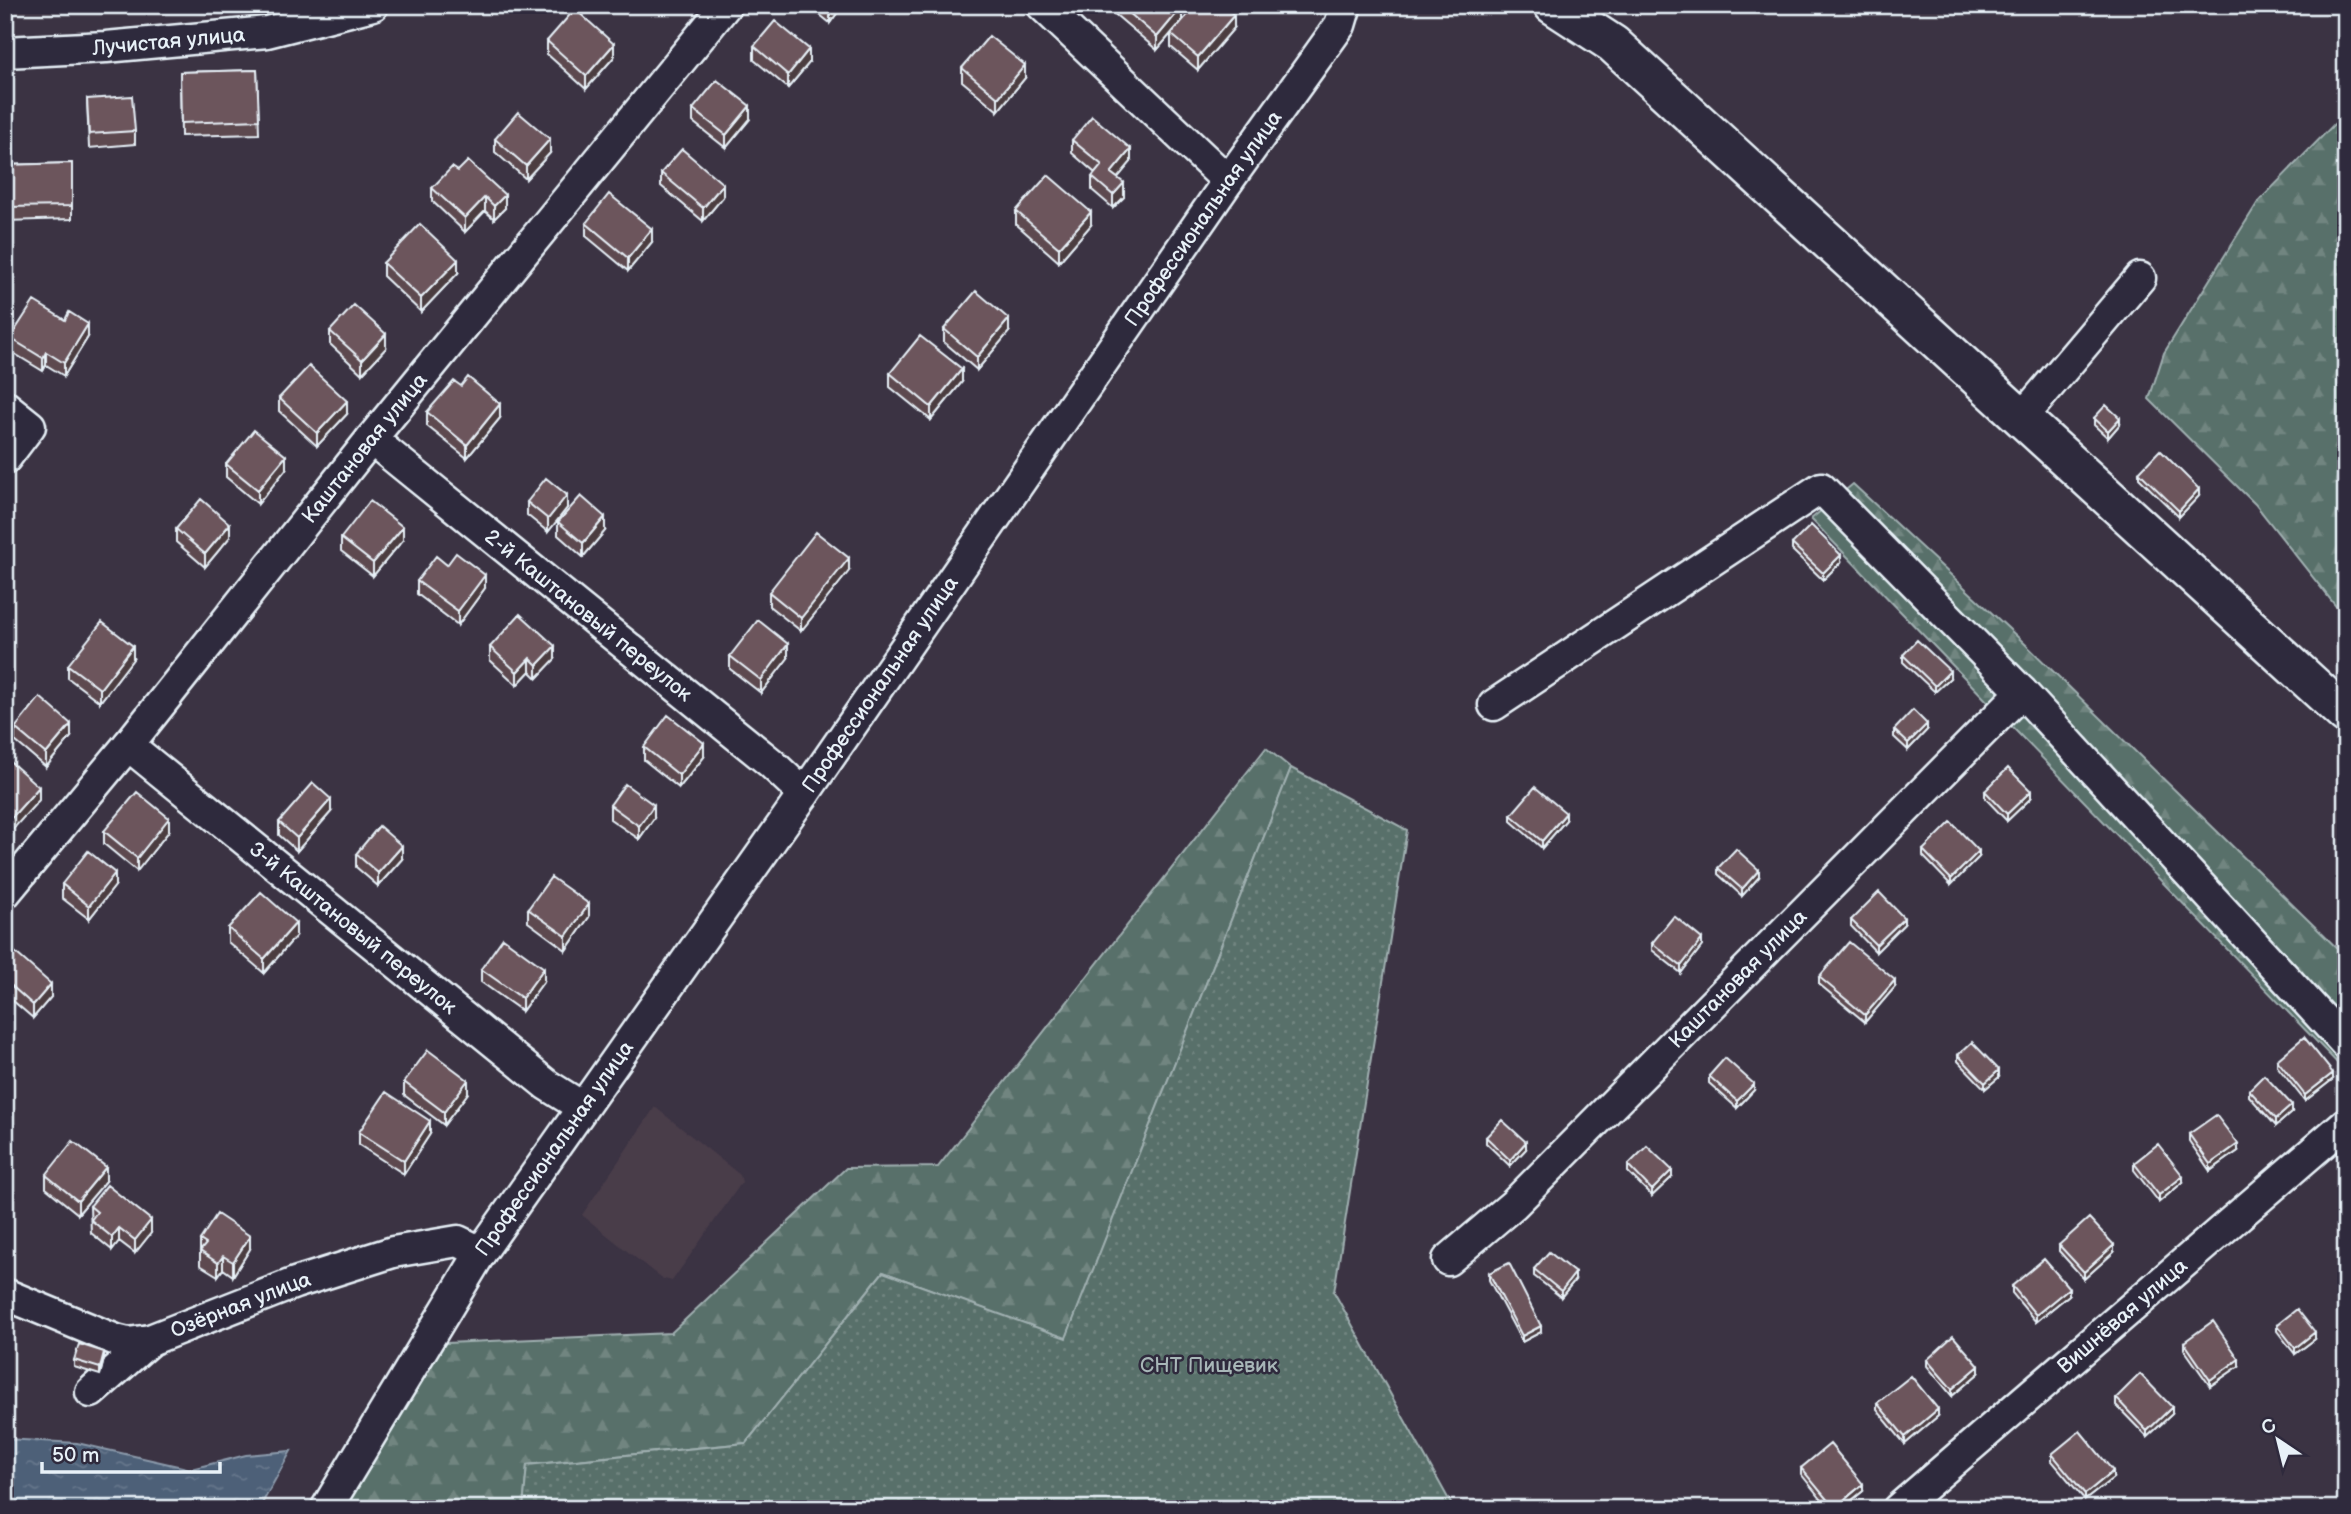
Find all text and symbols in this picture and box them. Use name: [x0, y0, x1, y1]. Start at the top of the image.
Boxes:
street label: Лучистая улица: [91, 22, 247, 61]
street label: Профессиональная улица: [1119, 105, 1288, 331]
street label: Каштановая улица: [297, 368, 433, 529]
street label: 2-й Каштановый переулок: [480, 524, 697, 707]
street label: Профессиональная улица: [797, 571, 964, 798]
street label: 3-й Каштановый переулок: [244, 836, 462, 1020]
street label: Каштановая улица: [1664, 904, 1813, 1054]
street label: Профессиональная улица: [470, 1036, 639, 1261]
street label: Вишнёвая улица: [2052, 1253, 2193, 1379]
street label: Озёрная улица: [167, 1267, 314, 1344]
park label: СНТ Пищевик: [1140, 1353, 1278, 1378]
north arrow: [2242, 1406, 2312, 1476]
text: С: [2257, 1414, 2281, 1441]
scale bar: [42, 1430, 220, 1474]
text: 50 m: [52, 1443, 99, 1468]

